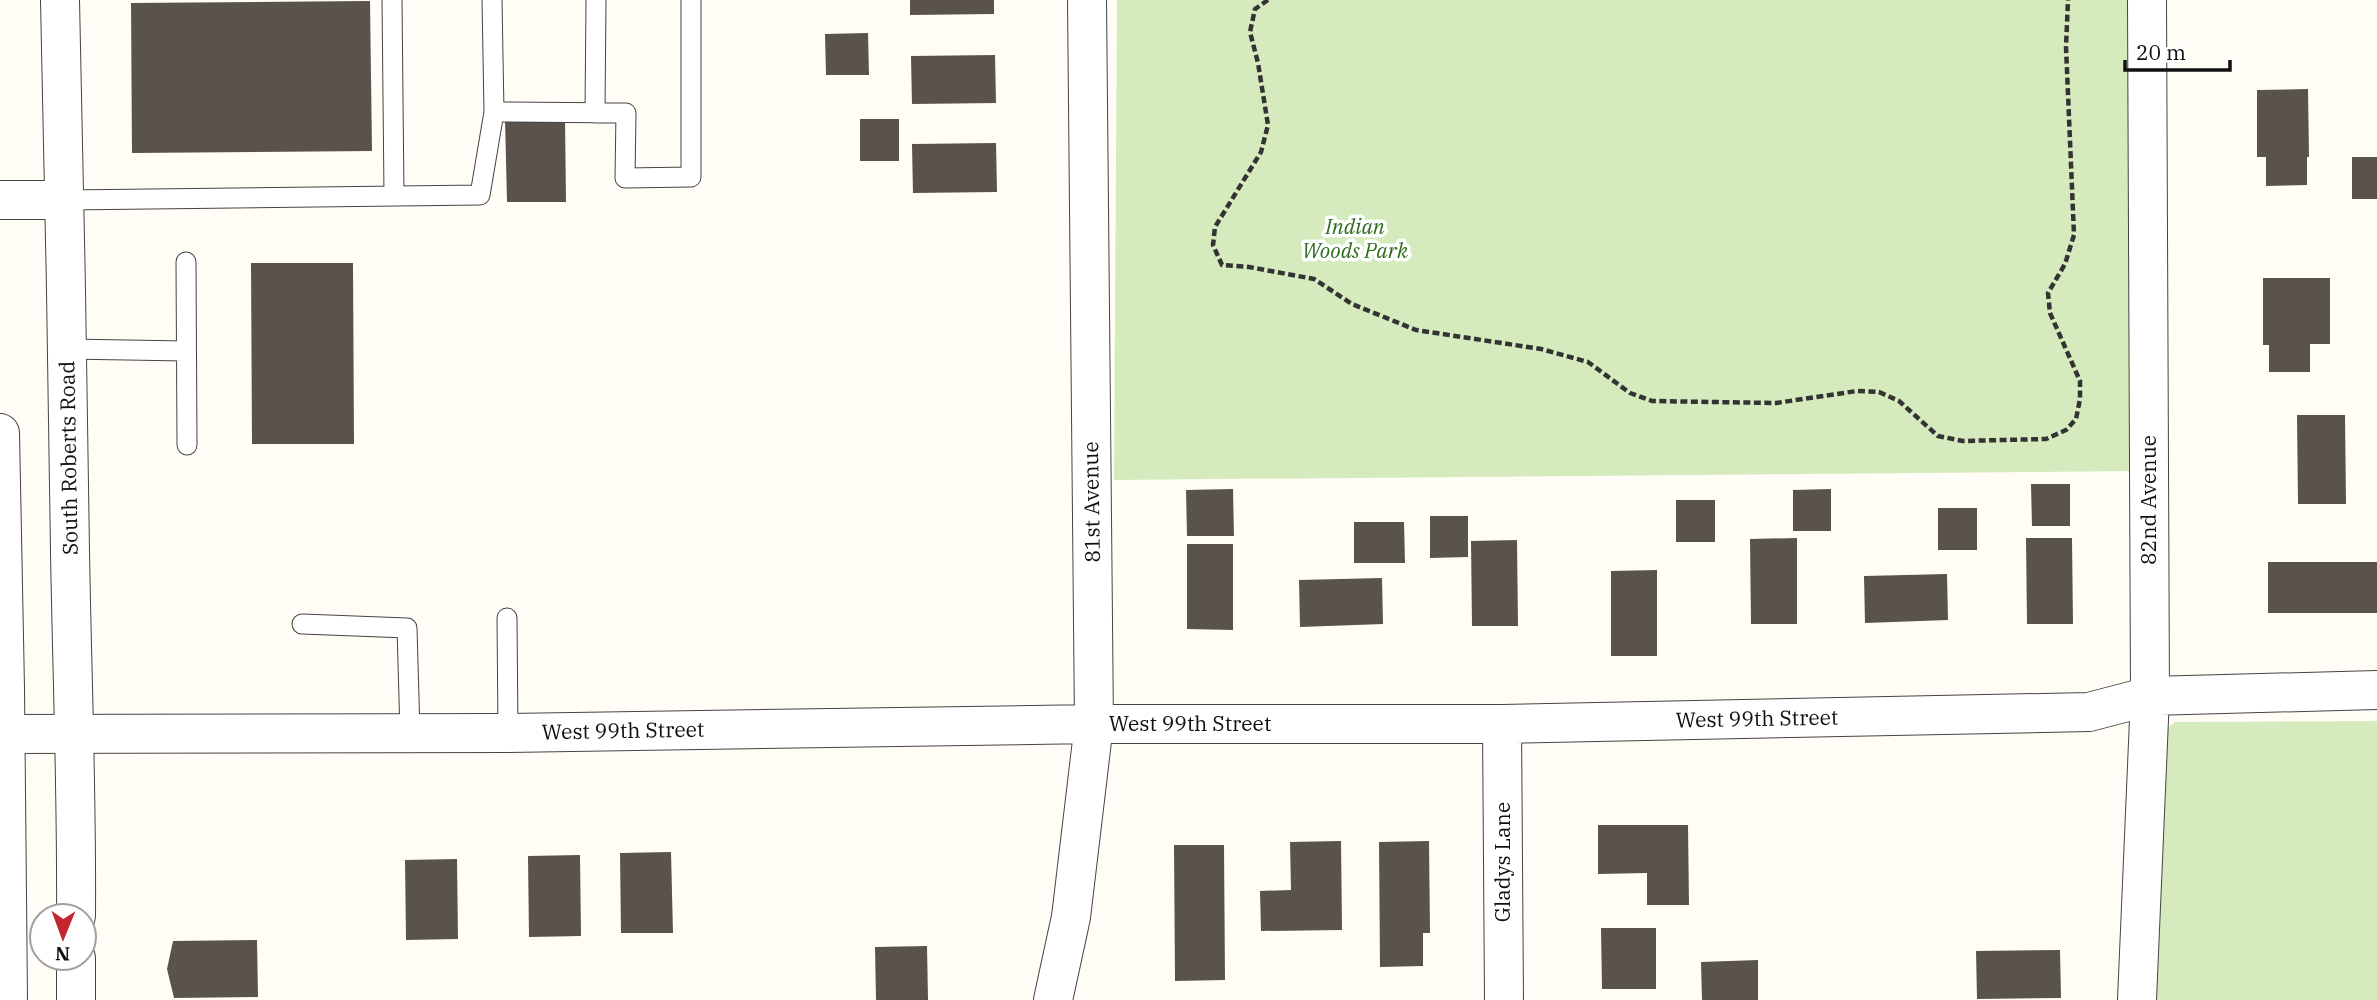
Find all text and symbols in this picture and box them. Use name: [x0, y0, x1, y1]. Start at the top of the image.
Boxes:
scale bar: [2125, 28, 2230, 72]
text: 20 m: [2136, 38, 2186, 66]
park label: Indian Woods Park: [1302, 212, 1409, 264]
street label: South Roberts Road: [52, 360, 84, 555]
street label: 82nd Avenue: [2134, 435, 2162, 565]
street label: 81st Avenue: [1076, 441, 1106, 563]
street label: West 99th Street: [1675, 703, 1839, 733]
street label: West 99th Street: [1109, 709, 1271, 737]
street label: West 99th Street: [541, 715, 705, 745]
street label: Gladys Lane: [1488, 802, 1516, 922]
north arrow: [28, 902, 98, 972]
text: N: [55, 942, 70, 966]

